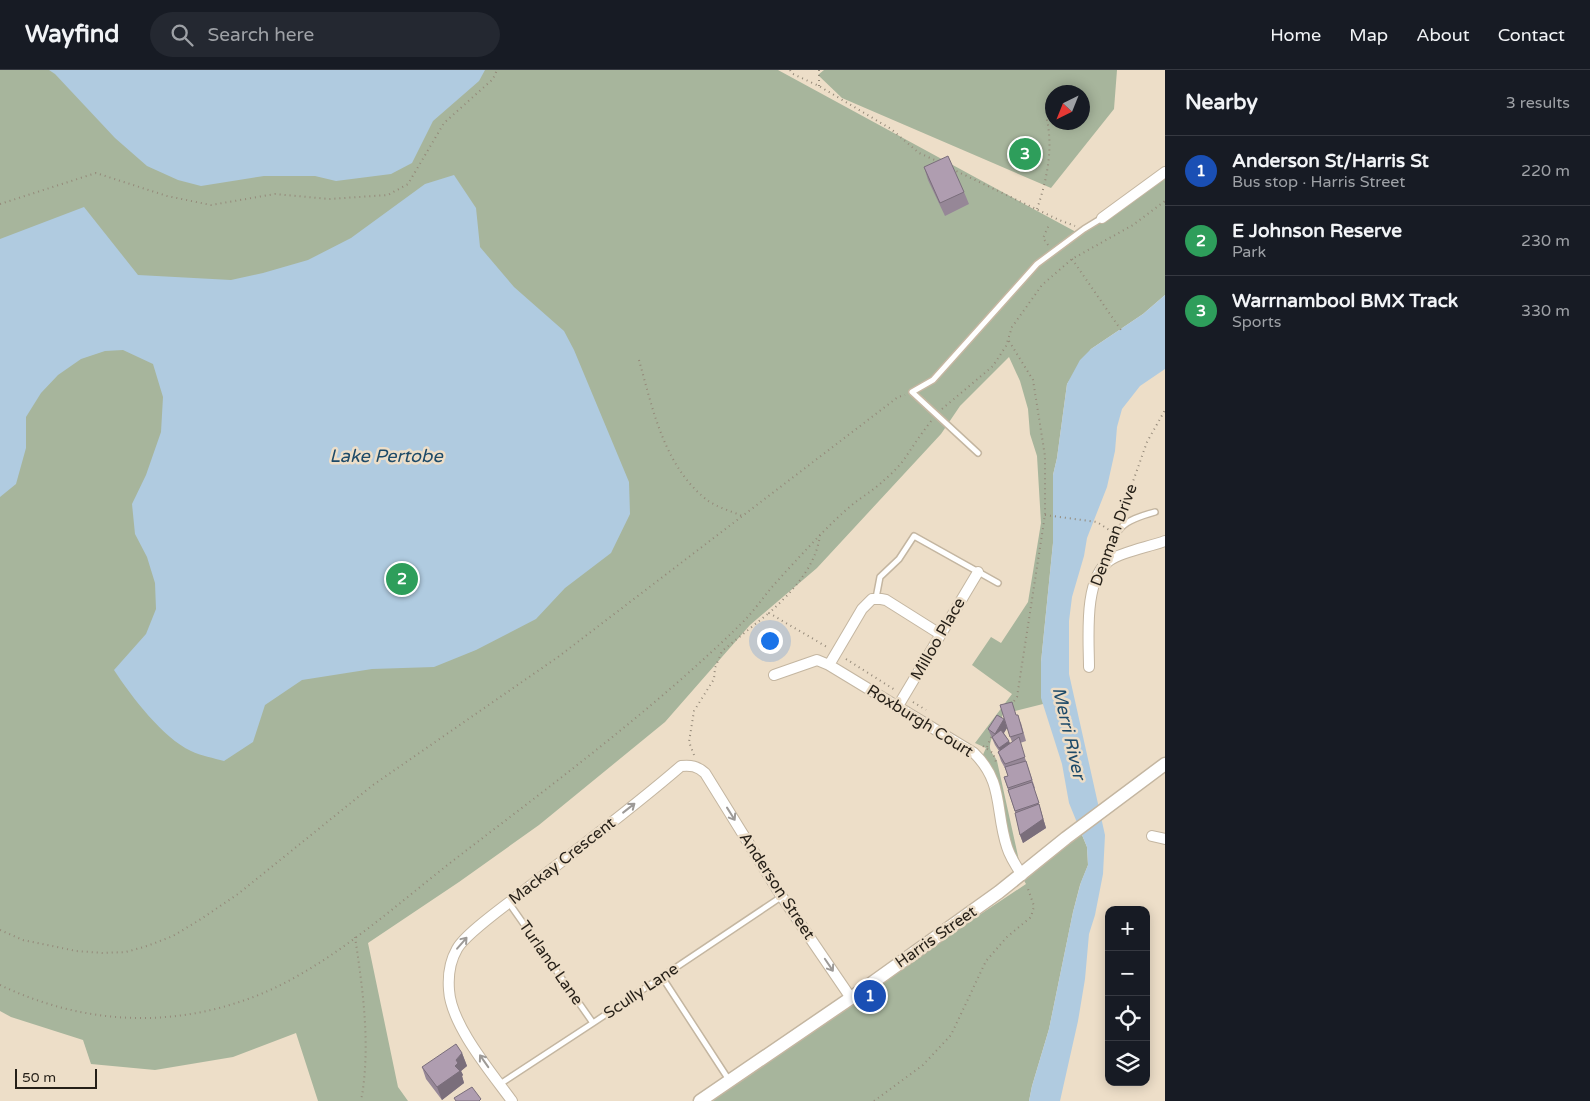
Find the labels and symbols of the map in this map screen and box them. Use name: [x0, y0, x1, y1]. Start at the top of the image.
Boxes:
north arrow: [1045, 85, 1090, 130]
pin: 3: [1009, 135, 1041, 173]
water label: Lake Pertobe: [329, 445, 443, 467]
street label: Denman Drive: [1086, 481, 1142, 589]
pin: 2: [386, 560, 418, 598]
street label: Milloo Place: [906, 594, 970, 684]
your location: [757, 628, 783, 654]
street label: Roxburgh Court: [863, 680, 977, 762]
water label: Merri River: [1048, 685, 1091, 783]
one-way arrow: [622, 802, 635, 813]
one-way arrow: [726, 807, 736, 821]
street label: Mackay Crescent: [505, 813, 619, 909]
street label: Anderson Street: [735, 829, 819, 943]
street label: Harris Street: [891, 902, 981, 972]
street label: Turland Lane: [515, 917, 587, 1009]
one-way arrow: [457, 937, 468, 950]
one-way arrow: [824, 958, 834, 972]
street label: Scully Lane: [600, 959, 682, 1023]
pin: 1: [854, 977, 886, 1015]
one-way arrow: [479, 1054, 489, 1068]
scale bar: [15, 1066, 98, 1089]

